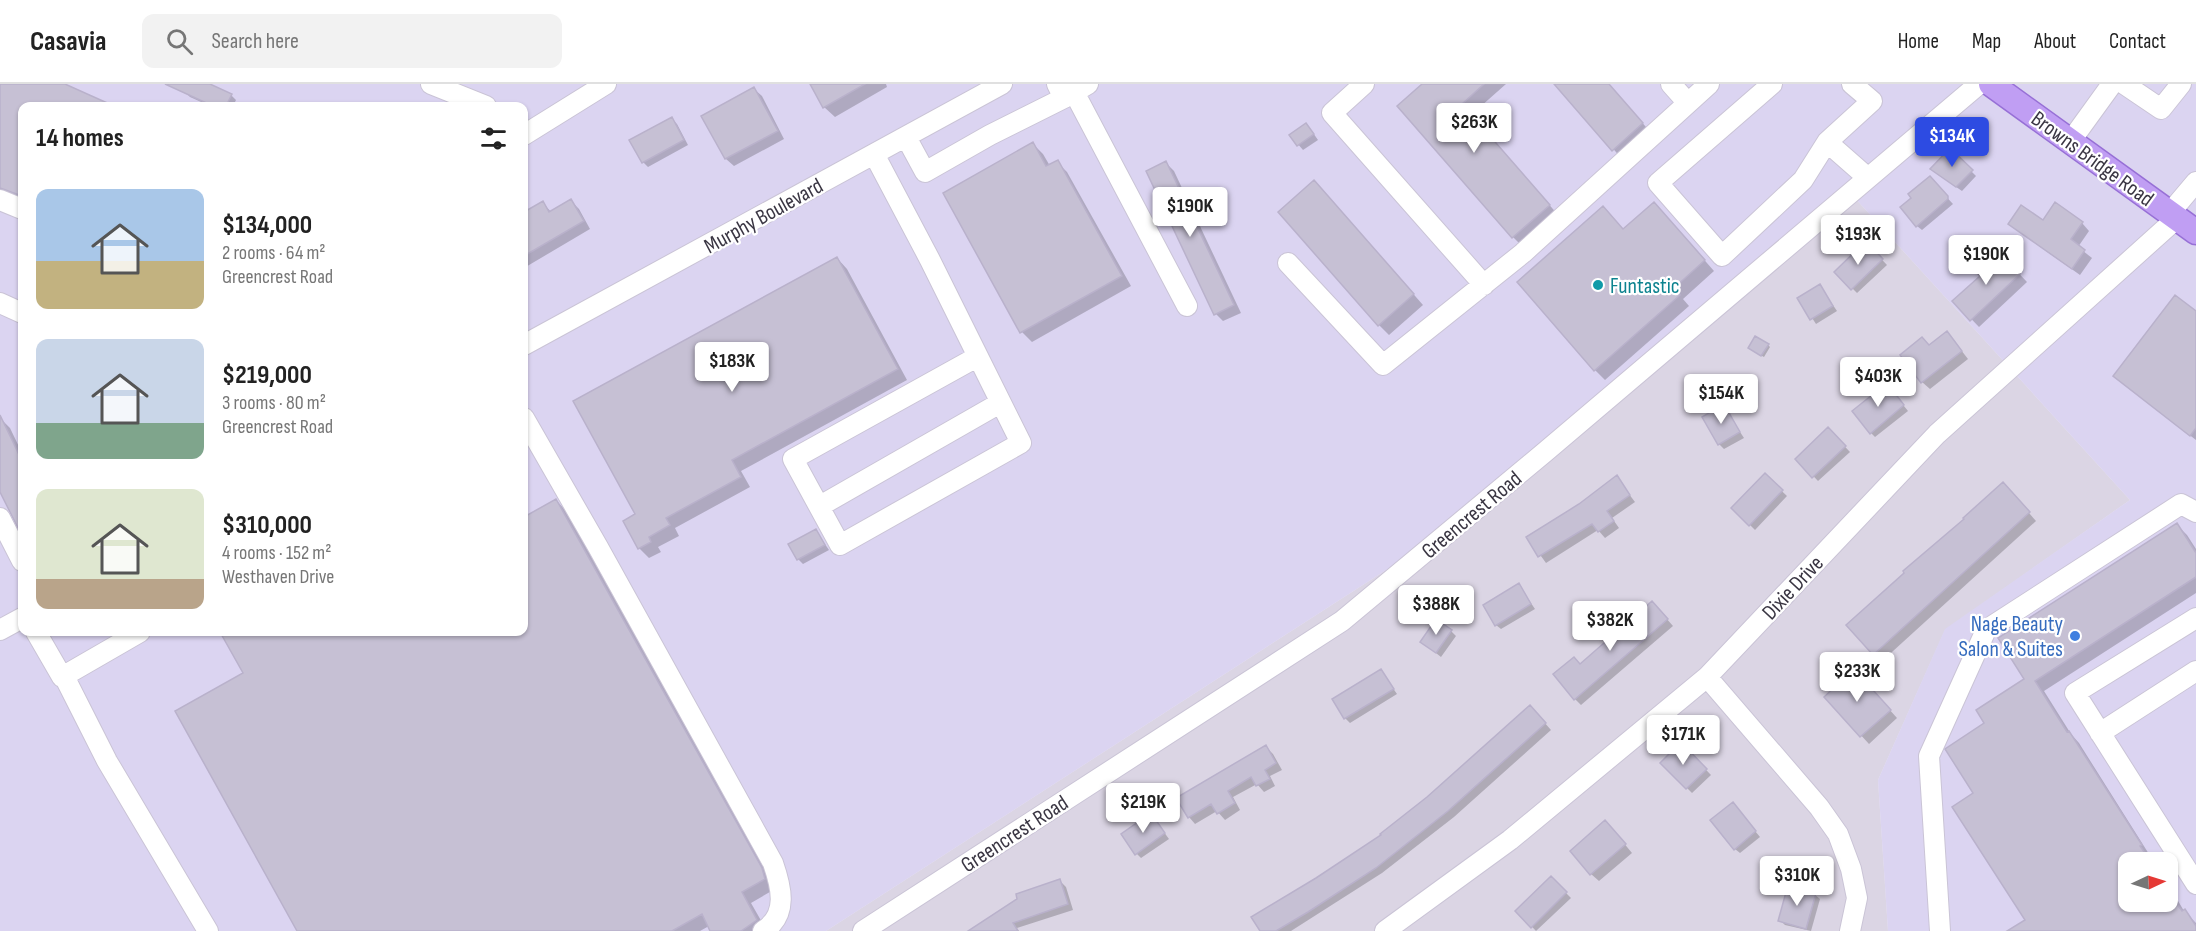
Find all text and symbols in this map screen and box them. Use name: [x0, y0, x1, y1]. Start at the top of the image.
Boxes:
search box: [142, 14, 562, 68]
text: Casavia: [30, 25, 106, 58]
icon: search: [163, 25, 196, 58]
text: Search here: [211, 28, 299, 55]
text: Home: [1898, 29, 1939, 54]
text: Map: [1972, 29, 2001, 54]
text: About: [2034, 29, 2076, 54]
text: Contact: [2109, 29, 2166, 54]
pin: $263K: [1432, 103, 1516, 154]
street label: Browns Bridge Road: [2026, 106, 2159, 213]
text: $263K: [1450, 110, 1498, 134]
pin: $134K: [1910, 117, 1994, 168]
icon: filters: [477, 122, 510, 155]
text: 14 homes: [36, 123, 124, 154]
text: $134K: [1929, 124, 1975, 148]
street label: Murphy Boulevard: [700, 173, 828, 260]
pin: $190K: [1148, 187, 1232, 238]
text: $190K: [1167, 194, 1213, 218]
text: $134,000: [222, 210, 312, 241]
icon: home: [84, 213, 156, 285]
pin: $193K: [1816, 215, 1900, 266]
text: $193K: [1835, 222, 1881, 246]
pin: $190K: [1944, 235, 2028, 286]
text: 2 rooms · 64 m²: [222, 241, 326, 265]
text: $190K: [1963, 242, 2009, 266]
text: Greencrest Road: [222, 265, 333, 289]
place label: Funtastic: [1610, 273, 1680, 300]
marker: Funtastic: [1591, 278, 1605, 292]
pin: $183K: [690, 342, 774, 393]
text: $183K: [709, 349, 755, 373]
pin: $403K: [1836, 357, 1920, 408]
text: $219,000: [222, 360, 312, 391]
icon: home: [84, 363, 156, 435]
text: $403K: [1854, 364, 1902, 388]
pin: $154K: [1679, 374, 1763, 425]
text: $154K: [1698, 381, 1744, 405]
text: 3 rooms · 80 m²: [222, 391, 326, 415]
text: Greencrest Road: [222, 415, 333, 439]
street label: Greencrest Road: [1416, 465, 1527, 565]
text: $310,000: [222, 510, 312, 541]
icon: home: [84, 513, 156, 585]
text: 4 rooms · 152 m²: [222, 541, 331, 565]
street label: Dixie Drive: [1757, 550, 1830, 626]
text: Westhaven Drive: [222, 565, 334, 589]
pin: $388K: [1394, 585, 1478, 636]
text: $388K: [1412, 592, 1460, 616]
pin: $382K: [1568, 601, 1652, 652]
text: $382K: [1586, 608, 1634, 632]
place label: Nage Beauty Salon & Suites: [1958, 611, 2063, 663]
marker: Nage Beauty Salon & Suites: [2068, 629, 2082, 643]
pin: $233K: [1815, 652, 1899, 703]
text: $233K: [1834, 659, 1880, 683]
pin: $171K: [1641, 715, 1725, 766]
text: $171K: [1661, 722, 1705, 746]
pin: $219K: [1101, 783, 1185, 834]
street label: Greencrest Road: [956, 790, 1073, 879]
text: $219K: [1120, 790, 1166, 814]
north arrow: [2118, 852, 2178, 912]
map controls: [2118, 852, 2178, 912]
pin: $310K: [1755, 856, 1839, 907]
text: $310K: [1774, 863, 1820, 887]

